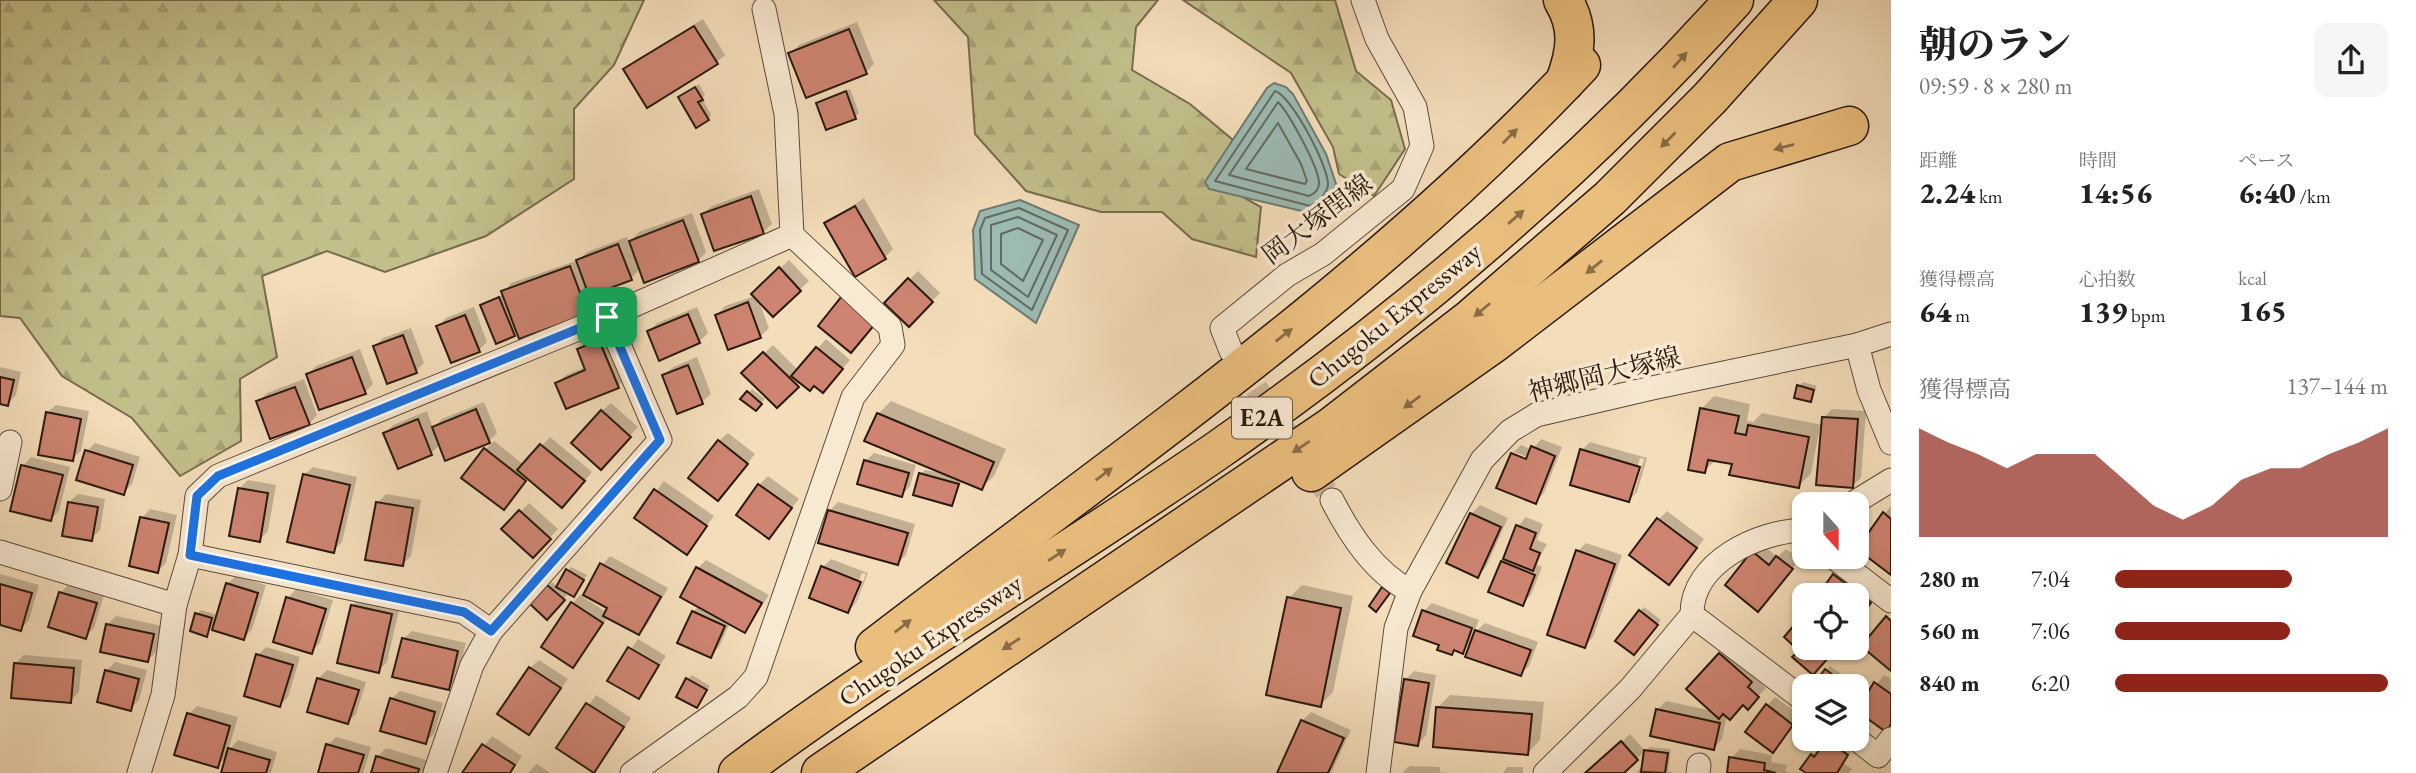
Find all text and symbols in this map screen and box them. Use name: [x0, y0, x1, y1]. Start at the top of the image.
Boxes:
text: 朝のラン: [1919, 20, 2071, 69]
button: share: [2314, 23, 2388, 97]
one-way arrow: [1672, 52, 1688, 69]
text: 09:59 · 8 × 280 m: [1919, 71, 2072, 101]
one-way arrow: [1501, 129, 1518, 145]
one-way arrow: [1660, 131, 1677, 147]
one-way arrow: [1773, 142, 1795, 153]
text: 距離: [1919, 148, 1957, 173]
text: 時間: [2079, 148, 2117, 173]
text: ペース: [2238, 148, 2294, 173]
street label: 岡大塚閏線: [1255, 166, 1379, 272]
text: 2.24: [1919, 173, 1975, 212]
text: 14:56: [2079, 173, 2152, 212]
text: 6:40: [2238, 173, 2296, 212]
text: km: [1975, 184, 2003, 209]
text: /km: [2296, 184, 2331, 209]
one-way arrow: [1507, 210, 1524, 225]
street label: Chugoku Expressway: [1300, 234, 1488, 396]
one-way arrow: [1586, 259, 1603, 274]
text: kcal: [2238, 266, 2267, 291]
text: 獲得標高: [1919, 267, 1995, 292]
text: 心拍数: [2079, 267, 2136, 292]
pin: [577, 287, 637, 347]
text: 165: [2238, 291, 2287, 330]
text: 64: [1919, 292, 1951, 331]
text: 139: [2079, 292, 2127, 331]
icon: arrive: [588, 298, 626, 336]
one-way arrow: [1473, 302, 1491, 318]
text: m: [1951, 303, 1970, 328]
text: bpm: [2127, 303, 2166, 328]
one-way arrow: [1275, 328, 1293, 342]
street label: 神郷岡大塚線: [1524, 339, 1684, 409]
text: 137–144 m: [2287, 371, 2388, 401]
text: 獲得標高: [1919, 374, 2011, 404]
one-way arrow: [1403, 395, 1421, 409]
road number: E2A: [1232, 398, 1292, 438]
one-way arrow: [1292, 440, 1310, 454]
one-way arrow: [1094, 466, 1112, 481]
north arrow: [1792, 492, 1869, 569]
map controls: [1792, 492, 1869, 751]
one-way arrow: [1048, 548, 1066, 562]
text: 280 m: [1919, 564, 1980, 594]
text: 7:04: [2031, 564, 2070, 594]
street label: Chugoku Expressway: [832, 566, 1029, 714]
button: locate: [1792, 583, 1869, 660]
text: 560 m: [1919, 616, 1980, 646]
text: 7:06: [2031, 616, 2070, 646]
one-way arrow: [893, 618, 911, 633]
one-way arrow: [1002, 637, 1021, 650]
text: 840 m: [1919, 668, 1980, 698]
text: 6:20: [2031, 668, 2070, 698]
button: layers: [1792, 674, 1869, 751]

